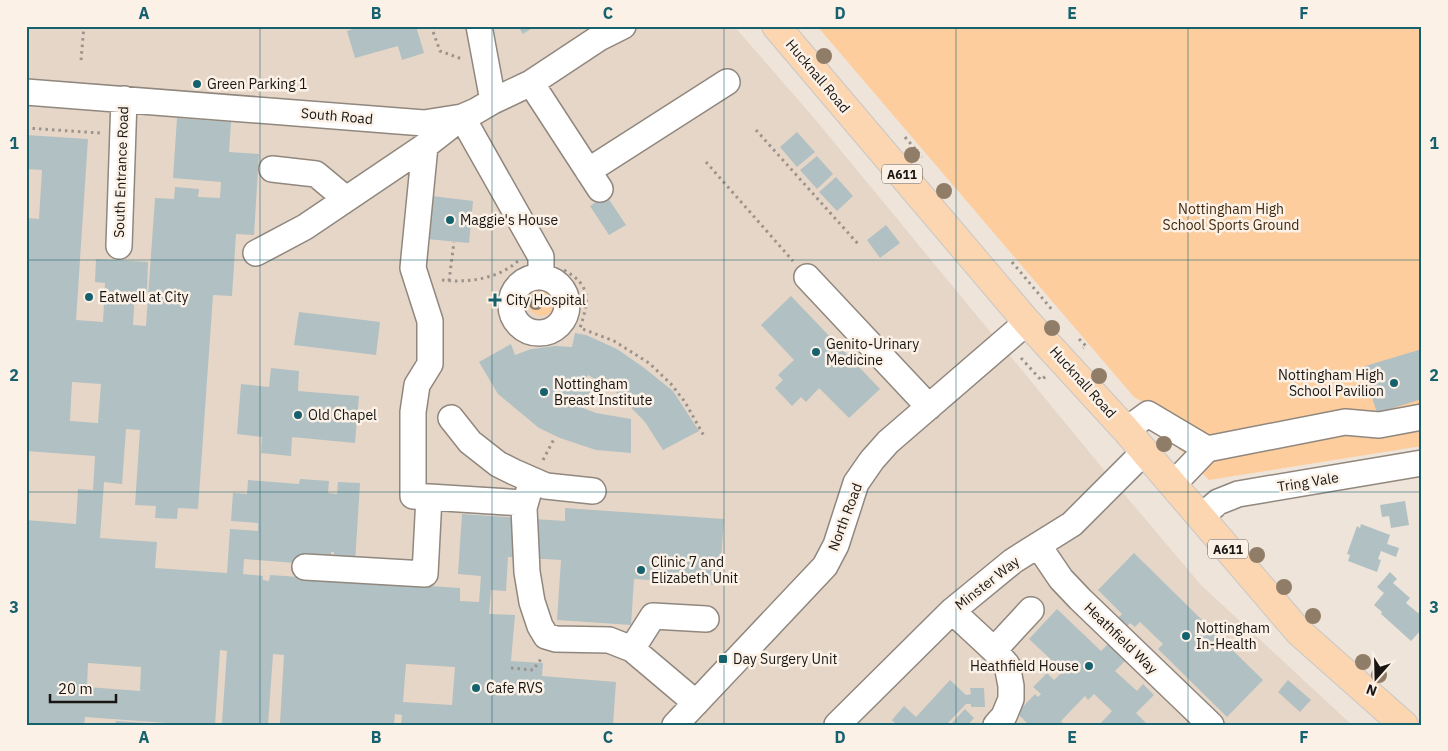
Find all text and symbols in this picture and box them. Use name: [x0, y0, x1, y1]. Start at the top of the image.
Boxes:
text: A: [139, 3, 150, 23]
text: B: [371, 3, 382, 23]
text: C: [603, 3, 613, 23]
text: D: [834, 3, 846, 23]
text: E: [1067, 3, 1077, 23]
text: F: [1299, 3, 1309, 23]
street label: Hucknall Road: [782, 35, 854, 117]
place label: Green Parking 1: [207, 75, 307, 93]
marker: Green Parking 1: [191, 78, 203, 90]
street label: South Road: [300, 104, 374, 128]
street label: South Entrance Road: [110, 106, 132, 238]
text: 1: [9, 133, 19, 153]
text: 1: [1429, 133, 1439, 153]
road number: A611: [882, 164, 922, 183]
park label: Nottingham High School Sports Ground: [1163, 200, 1299, 234]
place label: Maggie's House: [460, 211, 559, 229]
marker: Maggie's House: [444, 214, 456, 226]
place label: Eatwell at City: [99, 288, 189, 306]
marker: Eatwell at City: [83, 291, 95, 303]
place label: City Hospital: [506, 291, 586, 309]
marker: City Hospital: [488, 293, 502, 307]
place label: Genito-Urinary Medicine: [826, 335, 919, 369]
street label: Hucknall Road: [1046, 342, 1120, 422]
marker: Genito-Urinary Medicine: [810, 346, 822, 358]
text: 2: [9, 365, 19, 385]
text: 2: [1429, 365, 1439, 385]
place label: Nottingham High School Pavilion: [1278, 366, 1384, 400]
place label: Nottingham Breast Institute: [554, 375, 653, 409]
marker: Nottingham High School Pavilion: [1388, 377, 1400, 389]
marker: Nottingham Breast Institute: [538, 386, 550, 398]
place label: Old Chapel: [308, 406, 377, 424]
marker: Old Chapel: [292, 409, 304, 421]
street label: Tring Vale: [1276, 468, 1340, 496]
street label: North Road: [824, 480, 866, 554]
road number: A611: [1208, 540, 1248, 558]
street label: Minster Way: [951, 552, 1023, 614]
place label: Clinic 7 and Elizabeth Unit: [651, 553, 738, 587]
marker: Clinic 7 and Elizabeth Unit: [635, 564, 647, 576]
text: 3: [9, 597, 19, 617]
text: 3: [1429, 597, 1439, 617]
street label: Heathfield Way: [1080, 598, 1162, 678]
place label: Nottingham In-Health: [1196, 619, 1270, 653]
marker: Nottingham In-Health: [1180, 630, 1192, 642]
place label: Day Surgery Unit: [733, 650, 837, 668]
marker: Day Surgery Unit: [717, 653, 729, 665]
north arrow: [1350, 654, 1400, 704]
place label: Heathfield House: [970, 657, 1079, 675]
marker: Heathfield House: [1083, 660, 1095, 672]
scale bar: [50, 671, 116, 703]
text: 20 m: [58, 679, 93, 698]
place label: Cafe RVS: [486, 679, 543, 697]
text: N: [1364, 680, 1379, 700]
marker: Cafe RVS: [470, 682, 482, 694]
text: A: [139, 727, 150, 747]
text: B: [371, 727, 382, 747]
text: C: [603, 727, 613, 747]
text: D: [834, 727, 846, 747]
text: E: [1067, 727, 1077, 747]
text: F: [1299, 727, 1309, 747]

